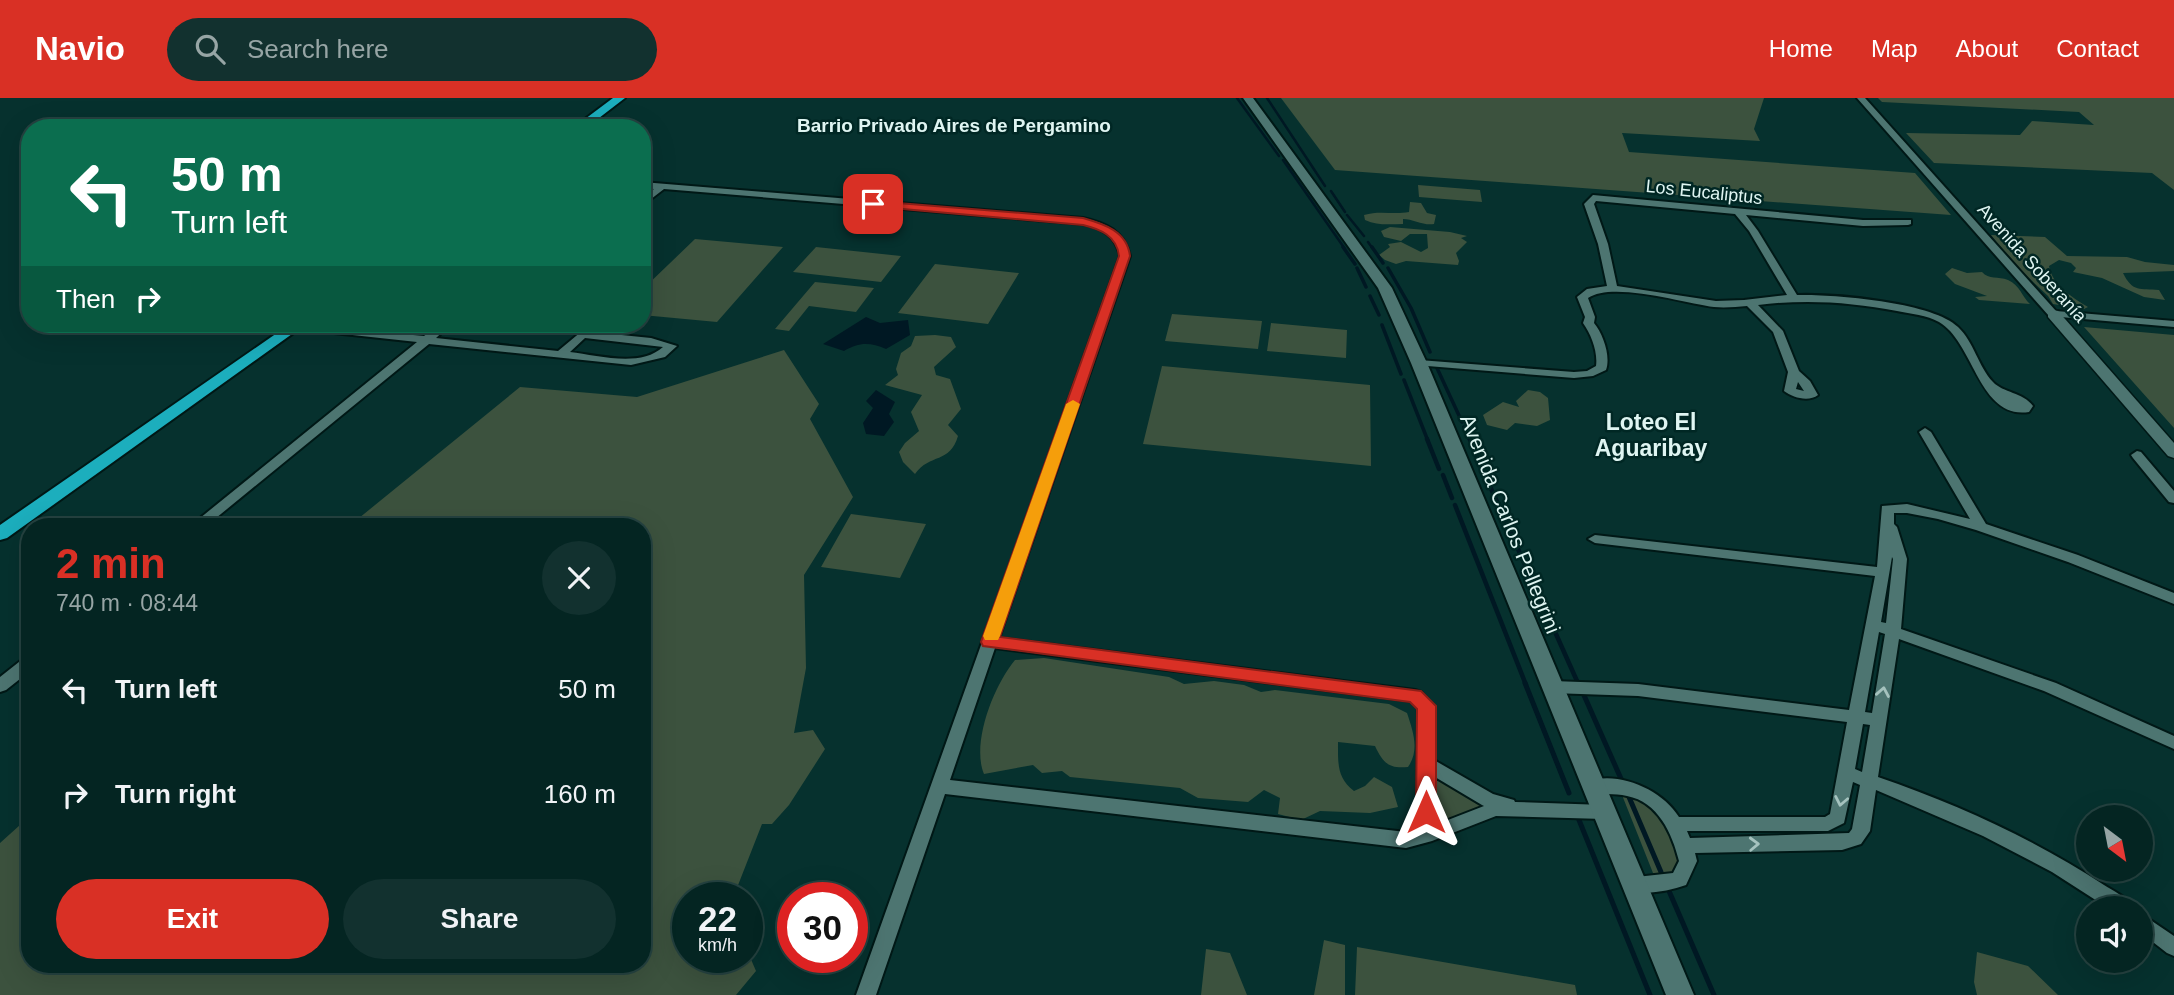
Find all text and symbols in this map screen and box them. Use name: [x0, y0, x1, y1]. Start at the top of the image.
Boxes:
search box: [167, 18, 657, 81]
text: Navio: [35, 30, 125, 67]
icon: search: [191, 30, 229, 68]
text: Search here: [247, 34, 389, 64]
text: Home: [1769, 35, 1833, 62]
text: Map: [1871, 35, 1918, 62]
text: About: [1956, 35, 2018, 62]
text: Contact: [2056, 35, 2139, 62]
district label: Barrio Privado Aires de Pergamino: [797, 115, 1111, 136]
icon: left: [56, 147, 147, 238]
text: 50 m: [171, 147, 283, 201]
pin: [843, 174, 903, 234]
street label: Los Eucaliptus: [1645, 176, 1763, 208]
icon: arrive: [854, 185, 892, 223]
street label: Avenida Soberanía: [1973, 200, 2091, 327]
text: Turn left: [171, 204, 287, 240]
icon: right: [129, 280, 167, 318]
text: Then: [56, 284, 115, 314]
district label: Loteo El Aguaribay: [1595, 409, 1707, 461]
street label: Avenida Carlos Pellegrini: [1456, 411, 1565, 637]
text: 2 min: [56, 540, 166, 587]
button: close: [542, 541, 616, 615]
text: 740 m · 08:44: [56, 590, 198, 616]
icon: left: [56, 671, 94, 709]
text: Turn left: [115, 674, 217, 704]
text: 50 m: [558, 674, 616, 704]
one-way arrow: [1875, 686, 1890, 698]
position arrow: [1389, 775, 1463, 849]
icon: right: [56, 776, 94, 814]
text: Turn right: [115, 779, 236, 809]
text: 160 m: [544, 779, 616, 809]
one-way arrow: [1834, 795, 1849, 807]
north arrow: [2076, 805, 2152, 882]
map controls: [2076, 805, 2153, 973]
one-way arrow: [1748, 837, 1759, 852]
button: Exit: [56, 879, 329, 959]
button: Share: [343, 879, 616, 959]
speed limit sign: 30: [777, 882, 868, 973]
button: sound: [2076, 896, 2153, 973]
text: 22: [698, 899, 737, 938]
text: km/h: [698, 935, 737, 955]

